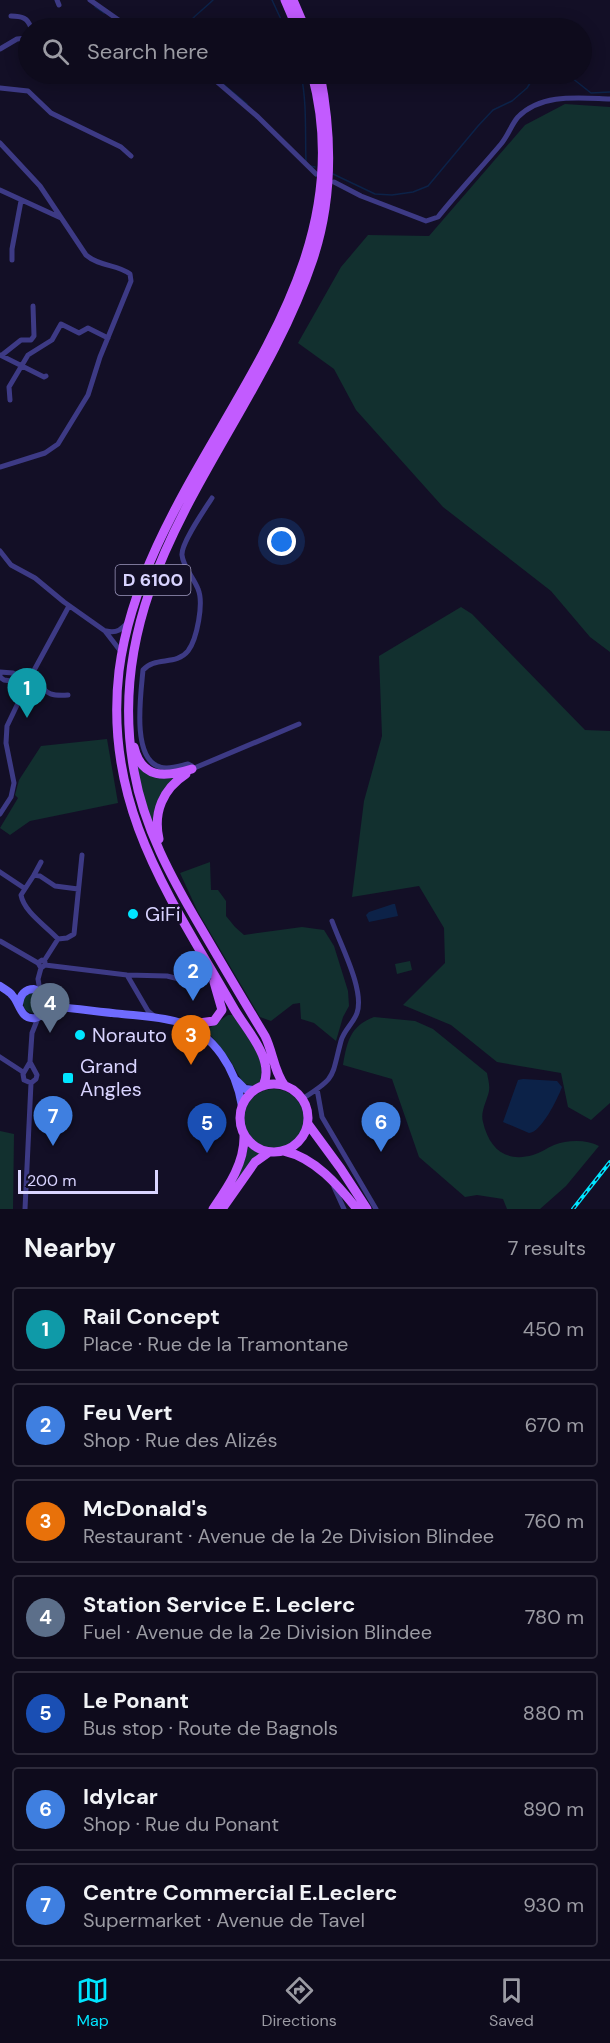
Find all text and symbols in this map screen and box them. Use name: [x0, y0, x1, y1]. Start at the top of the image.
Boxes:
search box: [18, 18, 592, 84]
icon: search: [39, 35, 72, 68]
text: Search here: [87, 37, 208, 66]
your location: [267, 527, 296, 556]
road number: D 6100: [116, 565, 190, 595]
pin: 1: [8, 668, 46, 718]
place label: GiFi: [145, 901, 180, 927]
marker: GiFi: [126, 907, 140, 921]
pin: 2: [174, 952, 212, 1001]
pin: 4: [31, 984, 70, 1033]
pin: 3: [172, 1016, 210, 1065]
place label: Norauto: [92, 1022, 167, 1048]
marker: Norauto: [73, 1028, 87, 1042]
place label: Grand Angles: [80, 1053, 142, 1102]
marker: Grand Angles: [61, 1071, 75, 1085]
pin: 7: [34, 1096, 72, 1146]
pin: 6: [362, 1102, 400, 1152]
pin: 5: [188, 1104, 226, 1153]
scale bar: [18, 1167, 158, 1194]
text: 200 m: [27, 1170, 76, 1191]
text: Nearby: [24, 1231, 116, 1265]
text: 7 results: [508, 1235, 586, 1261]
text: Rail Concept: [83, 1302, 220, 1331]
text: 1: [42, 1316, 49, 1342]
text: 450 m: [523, 1316, 584, 1342]
text: Place · Rue de la Tramontane: [83, 1331, 348, 1357]
text: Feu Vert: [83, 1398, 173, 1427]
text: 2: [40, 1412, 51, 1438]
text: 670 m: [525, 1412, 584, 1438]
text: Shop · Rue des Alizés: [83, 1427, 277, 1453]
text: McDonald's: [83, 1494, 208, 1523]
text: 3: [39, 1508, 52, 1534]
text: 760 m: [524, 1508, 584, 1534]
text: Restaurant · Avenue de la 2e Division Blindee: [83, 1523, 494, 1549]
text: Station Service E. Leclerc: [83, 1590, 355, 1619]
text: 4: [39, 1604, 52, 1630]
text: 780 m: [525, 1604, 584, 1630]
text: Fuel · Avenue de la 2e Division Blindee: [83, 1619, 432, 1645]
text: Le Ponant: [83, 1686, 189, 1715]
text: 5: [39, 1700, 52, 1726]
text: 880 m: [523, 1700, 584, 1726]
text: Bus stop · Route de Bagnols: [83, 1715, 338, 1741]
text: Idylcar: [83, 1782, 158, 1811]
text: 6: [39, 1796, 52, 1822]
text: 890 m: [523, 1796, 584, 1822]
text: Shop · Rue du Ponant: [83, 1811, 279, 1837]
text: Centre Commercial E.Leclerc: [83, 1878, 397, 1907]
text: 7: [40, 1892, 51, 1918]
text: 930 m: [523, 1892, 584, 1918]
text: Supermarket · Avenue de Tavel: [83, 1907, 365, 1933]
tab: Map: [76, 1974, 109, 2031]
tab: Directions: [261, 1974, 337, 2031]
tab: Saved: [489, 1974, 534, 2031]

